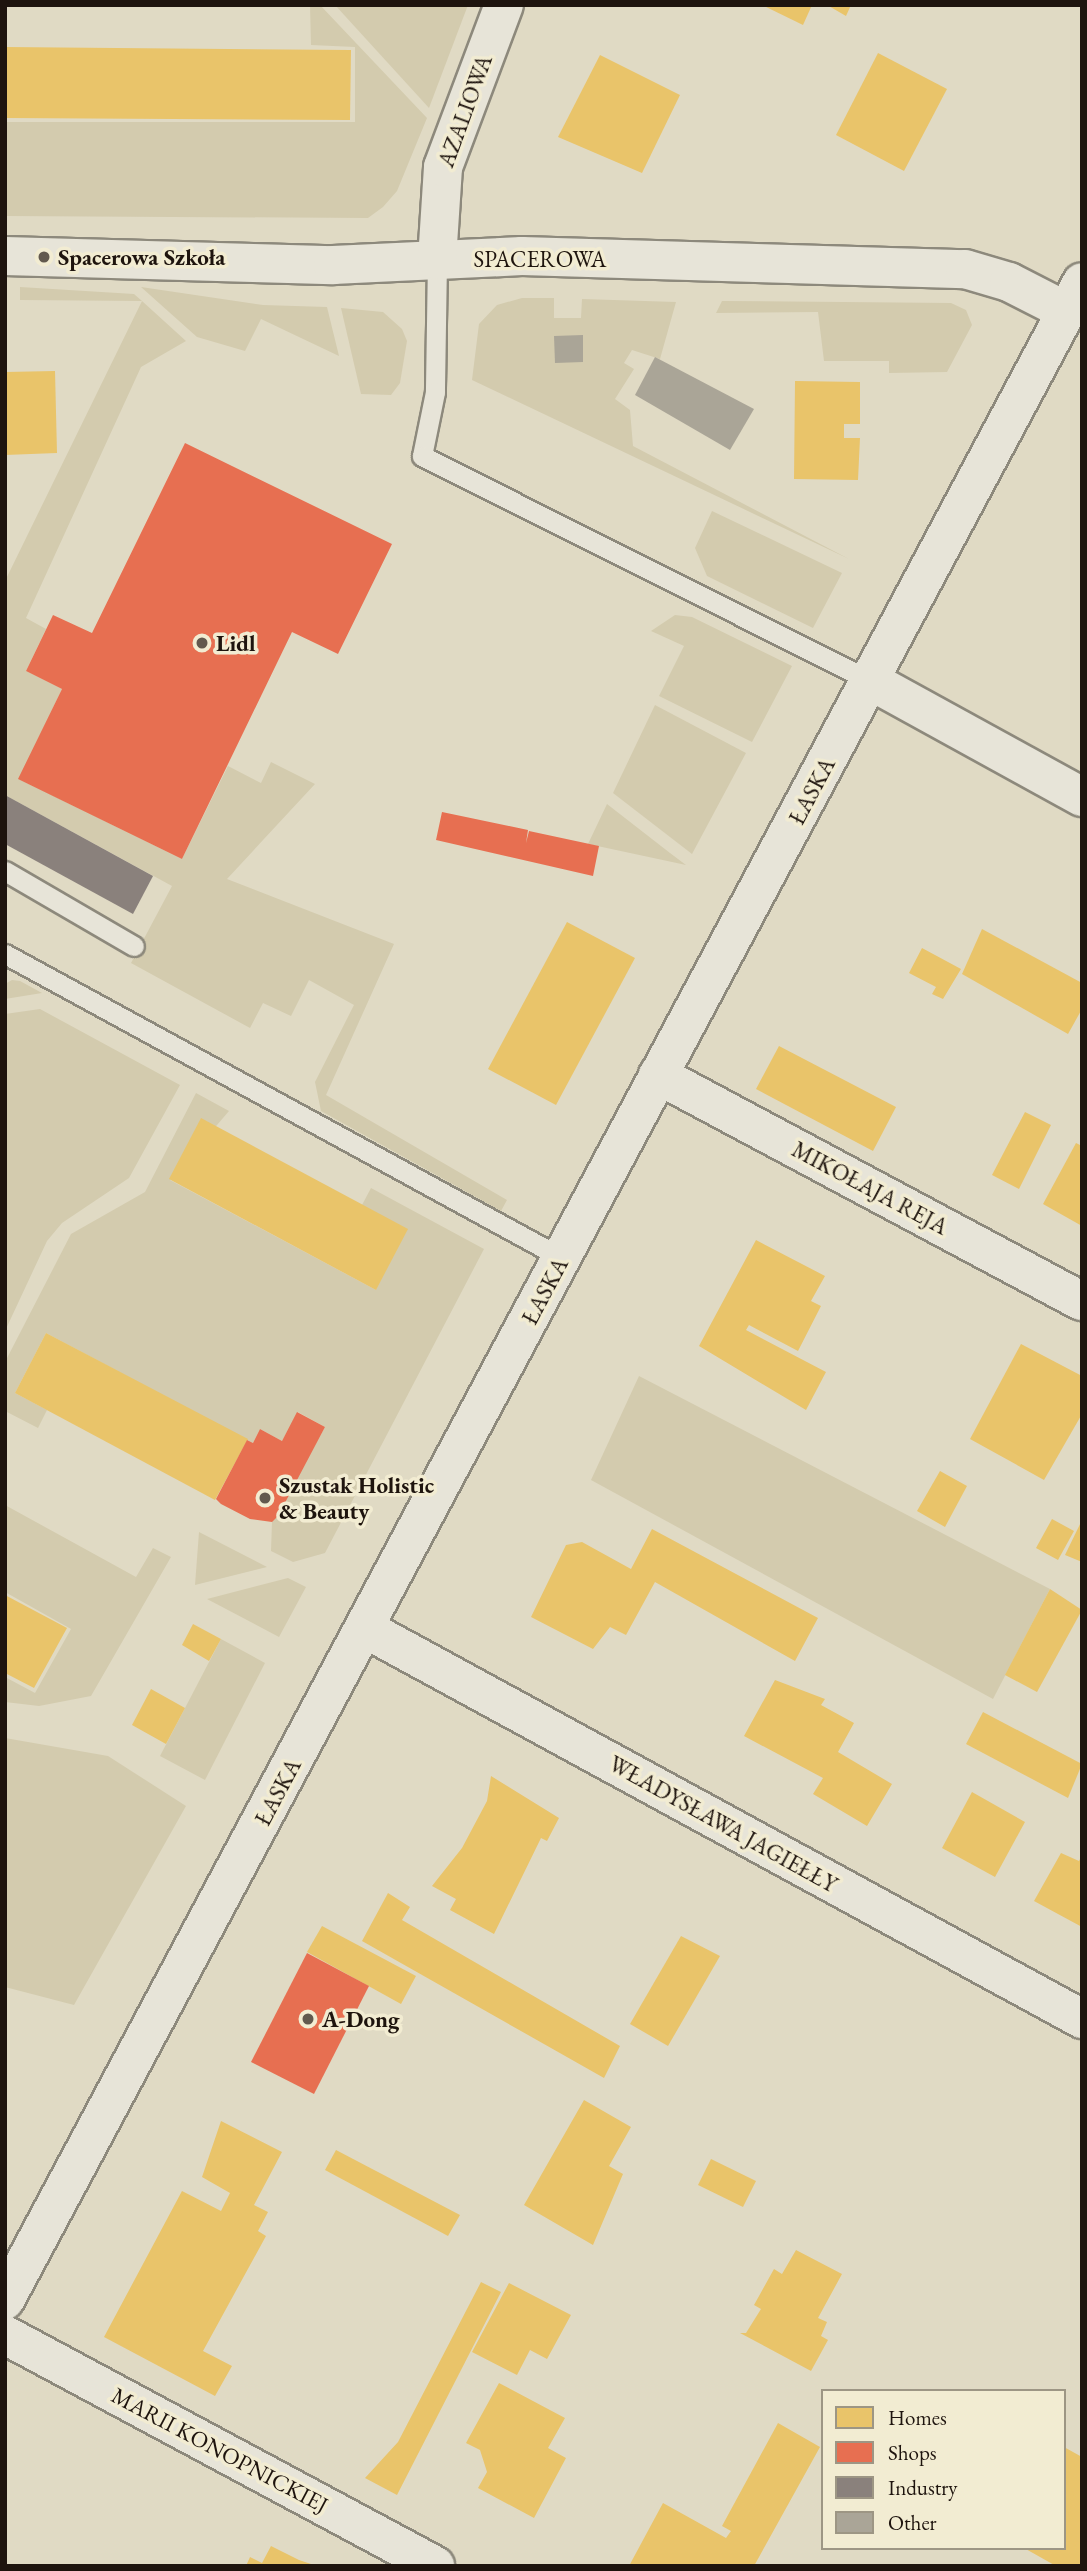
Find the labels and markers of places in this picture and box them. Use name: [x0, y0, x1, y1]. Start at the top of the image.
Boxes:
place label: Spacerowa Szkoła: [58, 243, 225, 271]
marker: Spacerowa Szkoła: [36, 249, 52, 265]
place label: Lidl: [216, 629, 256, 657]
marker: Lidl: [194, 635, 210, 651]
place label: Szustak Holistic & Beauty: [279, 1471, 434, 1525]
marker: Szustak Holistic & Beauty: [257, 1490, 273, 1506]
place label: A-Dong: [322, 2005, 400, 2033]
marker: A-Dong: [300, 2011, 316, 2027]

